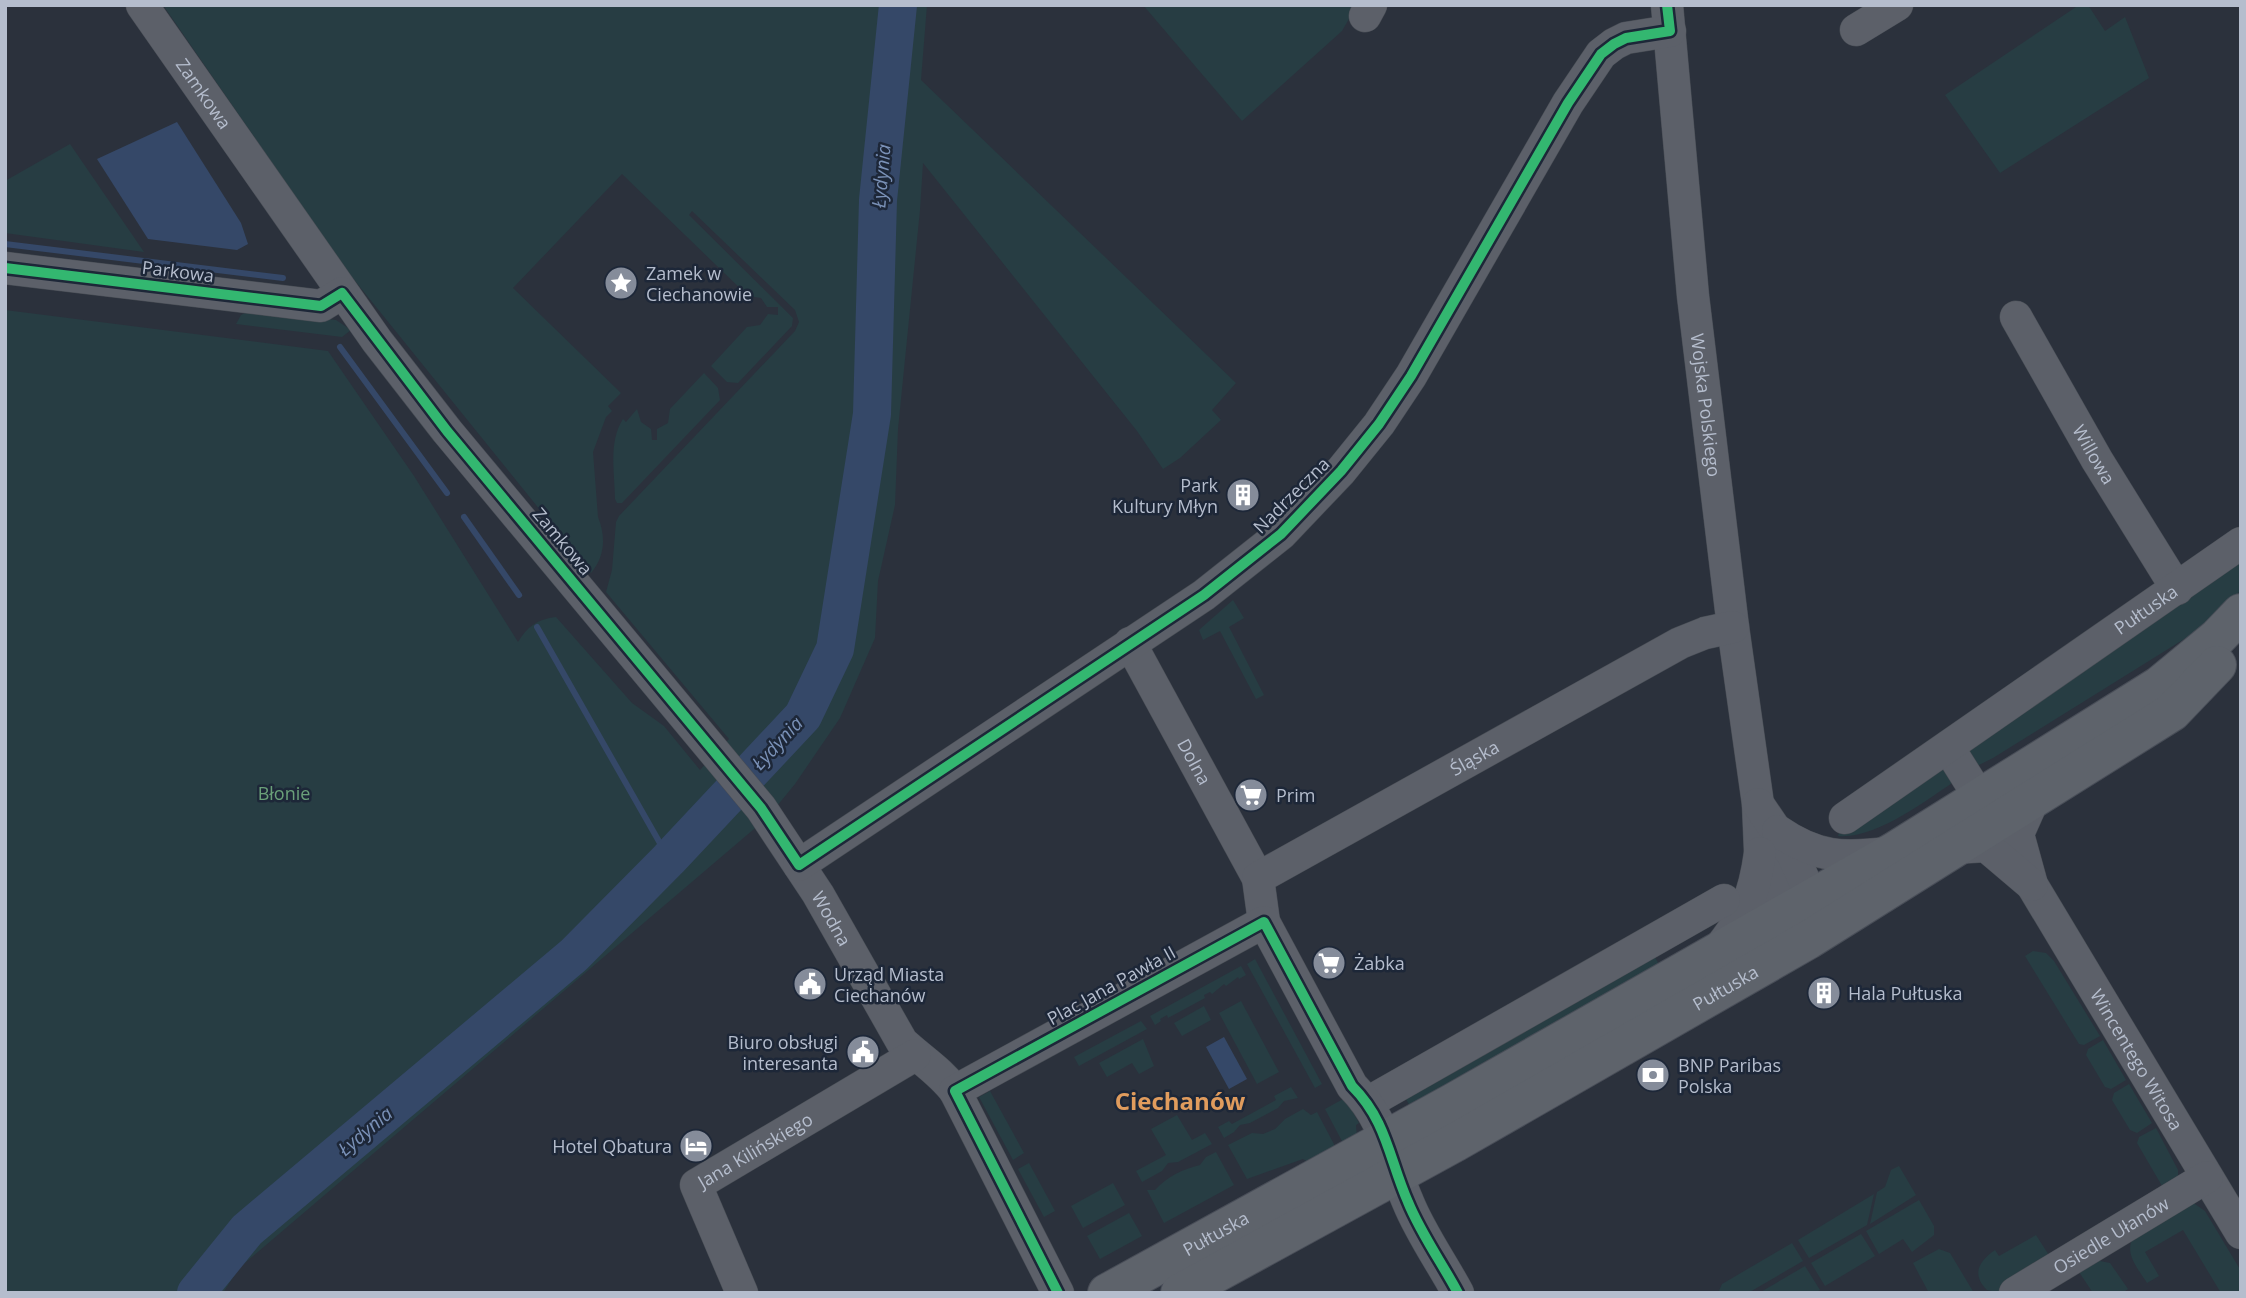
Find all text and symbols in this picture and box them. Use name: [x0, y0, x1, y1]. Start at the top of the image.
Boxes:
street label: Zamkowa: [171, 53, 237, 134]
water label: Łydynia: [865, 143, 897, 209]
street label: Parkowa: [141, 255, 215, 287]
place label: Zamek w Ciechanowie: [646, 261, 752, 306]
place icon: Zamek w Ciechanowie: [602, 264, 640, 302]
street label: Wojska Polskiego: [1686, 332, 1727, 478]
street label: Willowa: [2067, 420, 2121, 489]
street label: Nadrzeczna: [1248, 452, 1334, 538]
place label: Park Kultury Młyn: [1112, 473, 1219, 518]
building icon: Park Kultury Młyn: [1224, 476, 1262, 514]
street label: Zamkowa: [528, 502, 598, 580]
street label: Pułtuska: [2109, 579, 2182, 640]
water label: Łydynia: [746, 711, 809, 775]
street label: Dolna: [1172, 734, 1217, 789]
street label: Śląska: [1446, 734, 1503, 781]
supermarket icon: Prim: [1232, 776, 1270, 814]
park label: Błonie: [258, 781, 310, 805]
place label: Prim: [1276, 783, 1315, 807]
street label: Wodna: [807, 887, 857, 950]
street label: Plac Jana Pawła II: [1043, 940, 1179, 1030]
supermarket icon: Żabka: [1310, 944, 1348, 982]
place label: Żabka: [1354, 951, 1405, 975]
street label: Pułtuska: [1688, 959, 1762, 1016]
place label: Urząd Miasta Ciechanów: [834, 962, 944, 1007]
public building icon: Urząd Miasta Ciechanów: [791, 965, 829, 1003]
building icon: Hala Pułtuska: [1805, 974, 1843, 1012]
place label: Hala Pułtuska: [1848, 981, 1962, 1005]
street label: Wincentego Witosa: [2085, 985, 2189, 1135]
place label: Biuro obsługi interesanta: [728, 1030, 838, 1075]
public building icon: Biuro obsługi interesanta: [844, 1033, 882, 1071]
place label: BNP Paribas Polska: [1678, 1053, 1781, 1098]
bank icon: BNP Paribas Polska: [1634, 1056, 1672, 1094]
district label: Ciechanów: [1115, 1084, 1246, 1117]
water label: Łydynia: [332, 1100, 398, 1162]
street label: Jana Kilińskiego: [691, 1107, 817, 1194]
hotel icon: Hotel Qbatura: [677, 1127, 715, 1165]
place label: Hotel Qbatura: [552, 1134, 672, 1158]
street label: Osiedle Ułanów: [2049, 1191, 2173, 1279]
street label: Pułtuska: [1178, 1205, 1253, 1261]

